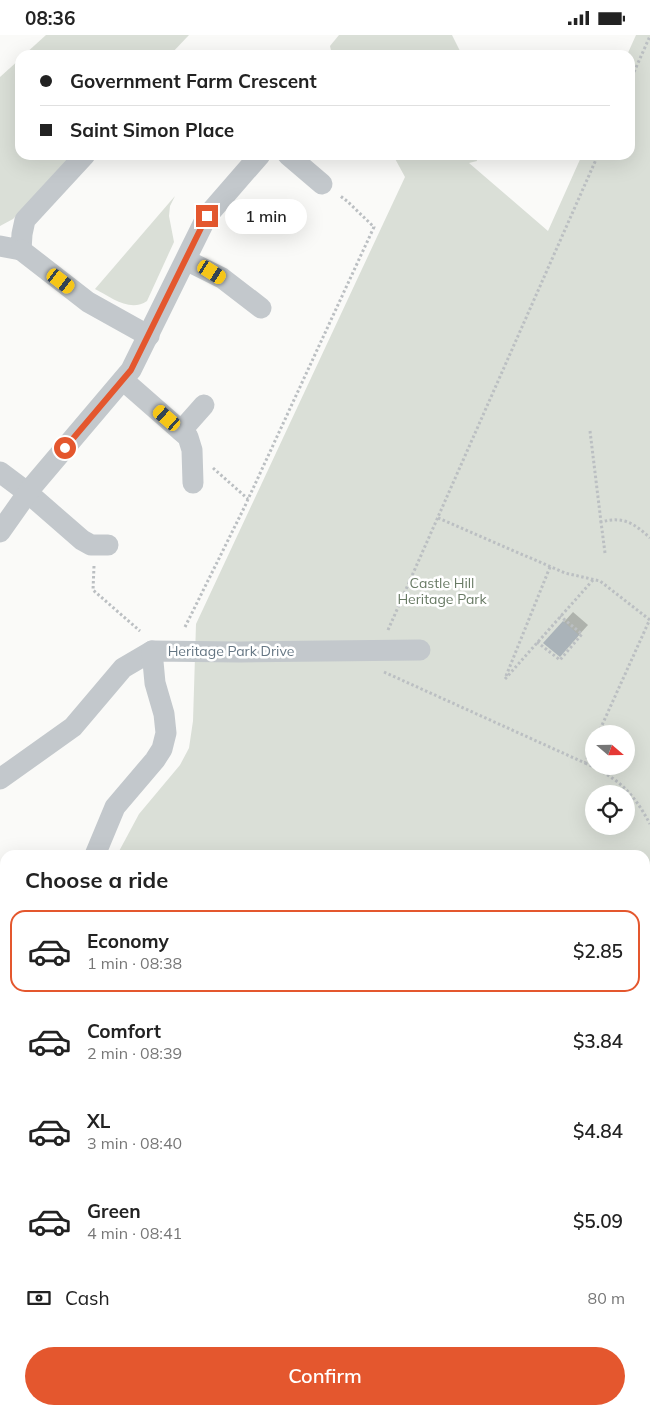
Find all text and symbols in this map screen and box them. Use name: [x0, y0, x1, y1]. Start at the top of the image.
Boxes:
text: 08:36: [25, 6, 75, 30]
text: Government Farm Crescent: [70, 69, 317, 93]
text: Saint Simon Place: [70, 118, 234, 142]
callout: 1 min: [224, 199, 307, 233]
route end: [196, 205, 218, 227]
text: 1 min: [245, 206, 287, 226]
car: [195, 258, 228, 286]
car: [44, 266, 77, 296]
car: [150, 402, 183, 434]
route start: [54, 437, 76, 459]
park label: Castle Hill Heritage Park: [397, 574, 487, 608]
street label: Heritage Park Drive: [168, 642, 294, 660]
north arrow: [585, 725, 635, 775]
map controls: [585, 725, 635, 835]
button: locate: [585, 785, 635, 835]
text: Choose a ride: [25, 866, 168, 894]
icon: car: [27, 929, 72, 974]
text: Economy: [87, 929, 169, 953]
text: $2.85: [573, 939, 623, 963]
text: 1 min · 08:38: [87, 953, 182, 973]
icon: car: [27, 1019, 72, 1064]
text: Comfort: [87, 1019, 161, 1043]
text: $3.84: [573, 1029, 623, 1053]
text: 2 min · 08:39: [87, 1043, 182, 1063]
icon: car: [27, 1109, 72, 1154]
text: XL: [87, 1109, 110, 1133]
text: $4.84: [573, 1119, 623, 1143]
text: 3 min · 08:40: [87, 1133, 182, 1153]
icon: car: [27, 1199, 72, 1244]
text: Green: [87, 1199, 141, 1223]
text: $5.09: [573, 1209, 623, 1233]
text: 4 min · 08:41: [87, 1223, 182, 1243]
icon: cash: [25, 1284, 53, 1312]
text: Cash: [65, 1286, 110, 1310]
text: 80 m: [588, 1288, 625, 1308]
button: Confirm: [25, 1347, 625, 1405]

